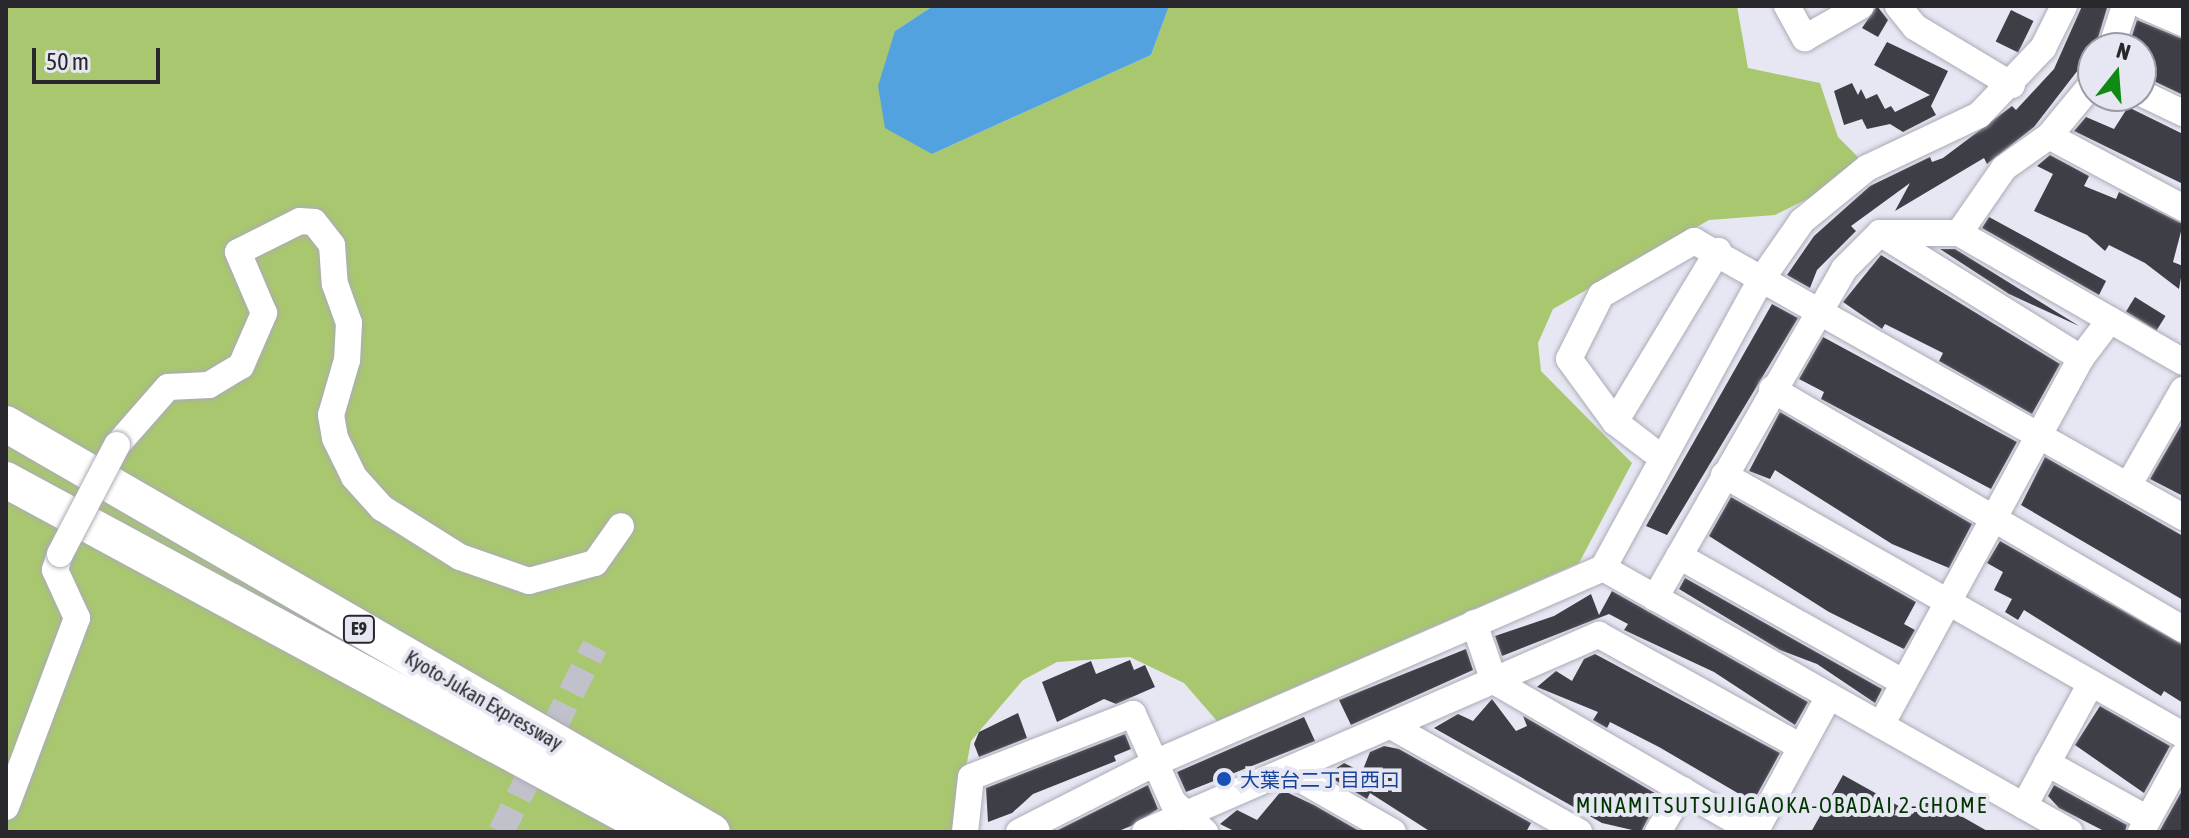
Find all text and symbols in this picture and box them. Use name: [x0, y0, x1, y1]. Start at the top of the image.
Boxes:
scale bar: [36, 32, 164, 82]
north arrow: [2077, 32, 2157, 112]
text: N: [2113, 37, 2133, 65]
text: 50 m: [46, 48, 89, 75]
road number: E9: [341, 615, 377, 643]
street label: Kyoto-Jukan Expressway: [401, 645, 567, 755]
place label: 大葉台二丁目西口: [1240, 767, 1400, 791]
marker: 大葉台二丁目西口: [1215, 770, 1233, 788]
district label: MINAMITSUTSUJIGAOKA-OBADAI 2-CHOME: [1576, 793, 1988, 819]

